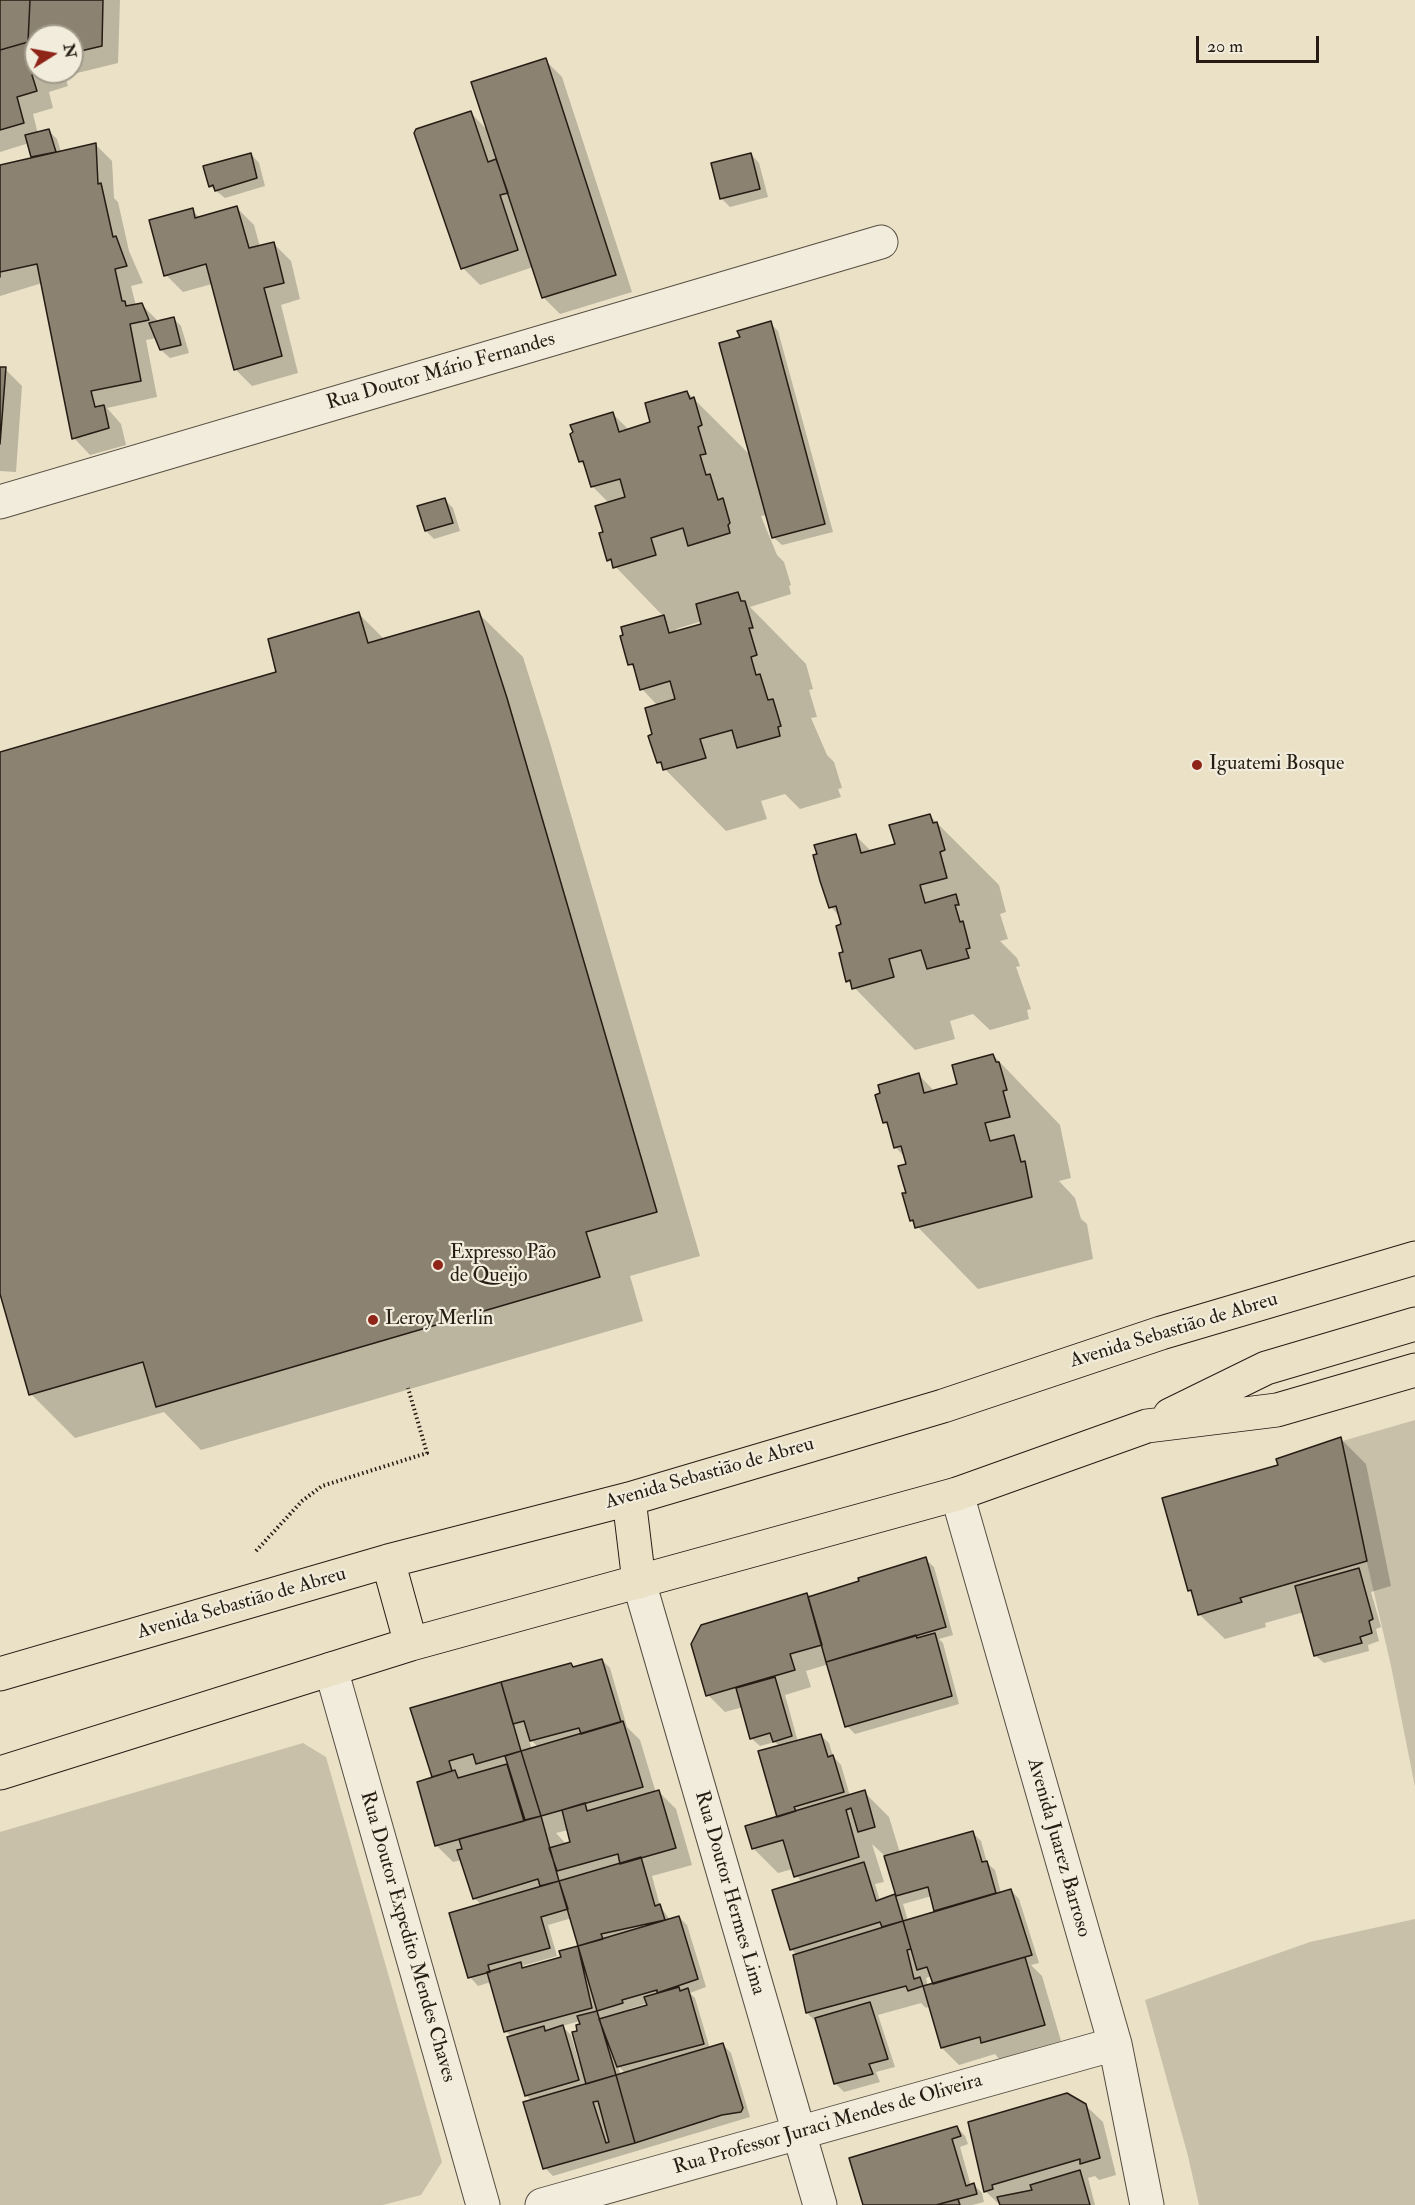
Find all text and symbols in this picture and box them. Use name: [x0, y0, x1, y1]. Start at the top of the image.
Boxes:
north arrow: [24, 24, 84, 84]
scale bar: [1199, 24, 1322, 62]
text: 20 m: [1207, 35, 1243, 58]
text: N: [59, 42, 81, 60]
street label: Rua Doutor Mário Fernandes: [324, 328, 558, 416]
place label: Iguatemi Bosque: [1209, 753, 1344, 777]
marker: Iguatemi Bosque: [1190, 758, 1204, 772]
place label: Expresso Pão de Queijo: [450, 1242, 556, 1289]
marker: Expresso Pão de Queijo: [431, 1258, 445, 1272]
street label: Avenida Sebastião de Abreu: [1067, 1288, 1281, 1374]
place label: Leroy Merlin: [385, 1308, 493, 1332]
marker: Leroy Merlin: [366, 1313, 380, 1327]
street label: Avenida Sebastião de Abreu: [603, 1433, 817, 1515]
street label: Avenida Sebastião de Abreu: [135, 1563, 349, 1645]
street label: Avenida Juarez Barroso: [1021, 1756, 1095, 1940]
street label: Rua Doutor Hermes Lima: [688, 1788, 770, 1998]
street label: Rua Doutor Expedito Mendes Chaves: [354, 1789, 460, 2085]
street label: Rua Professor Juraci Mendes de Oliveira: [671, 2069, 985, 2181]

